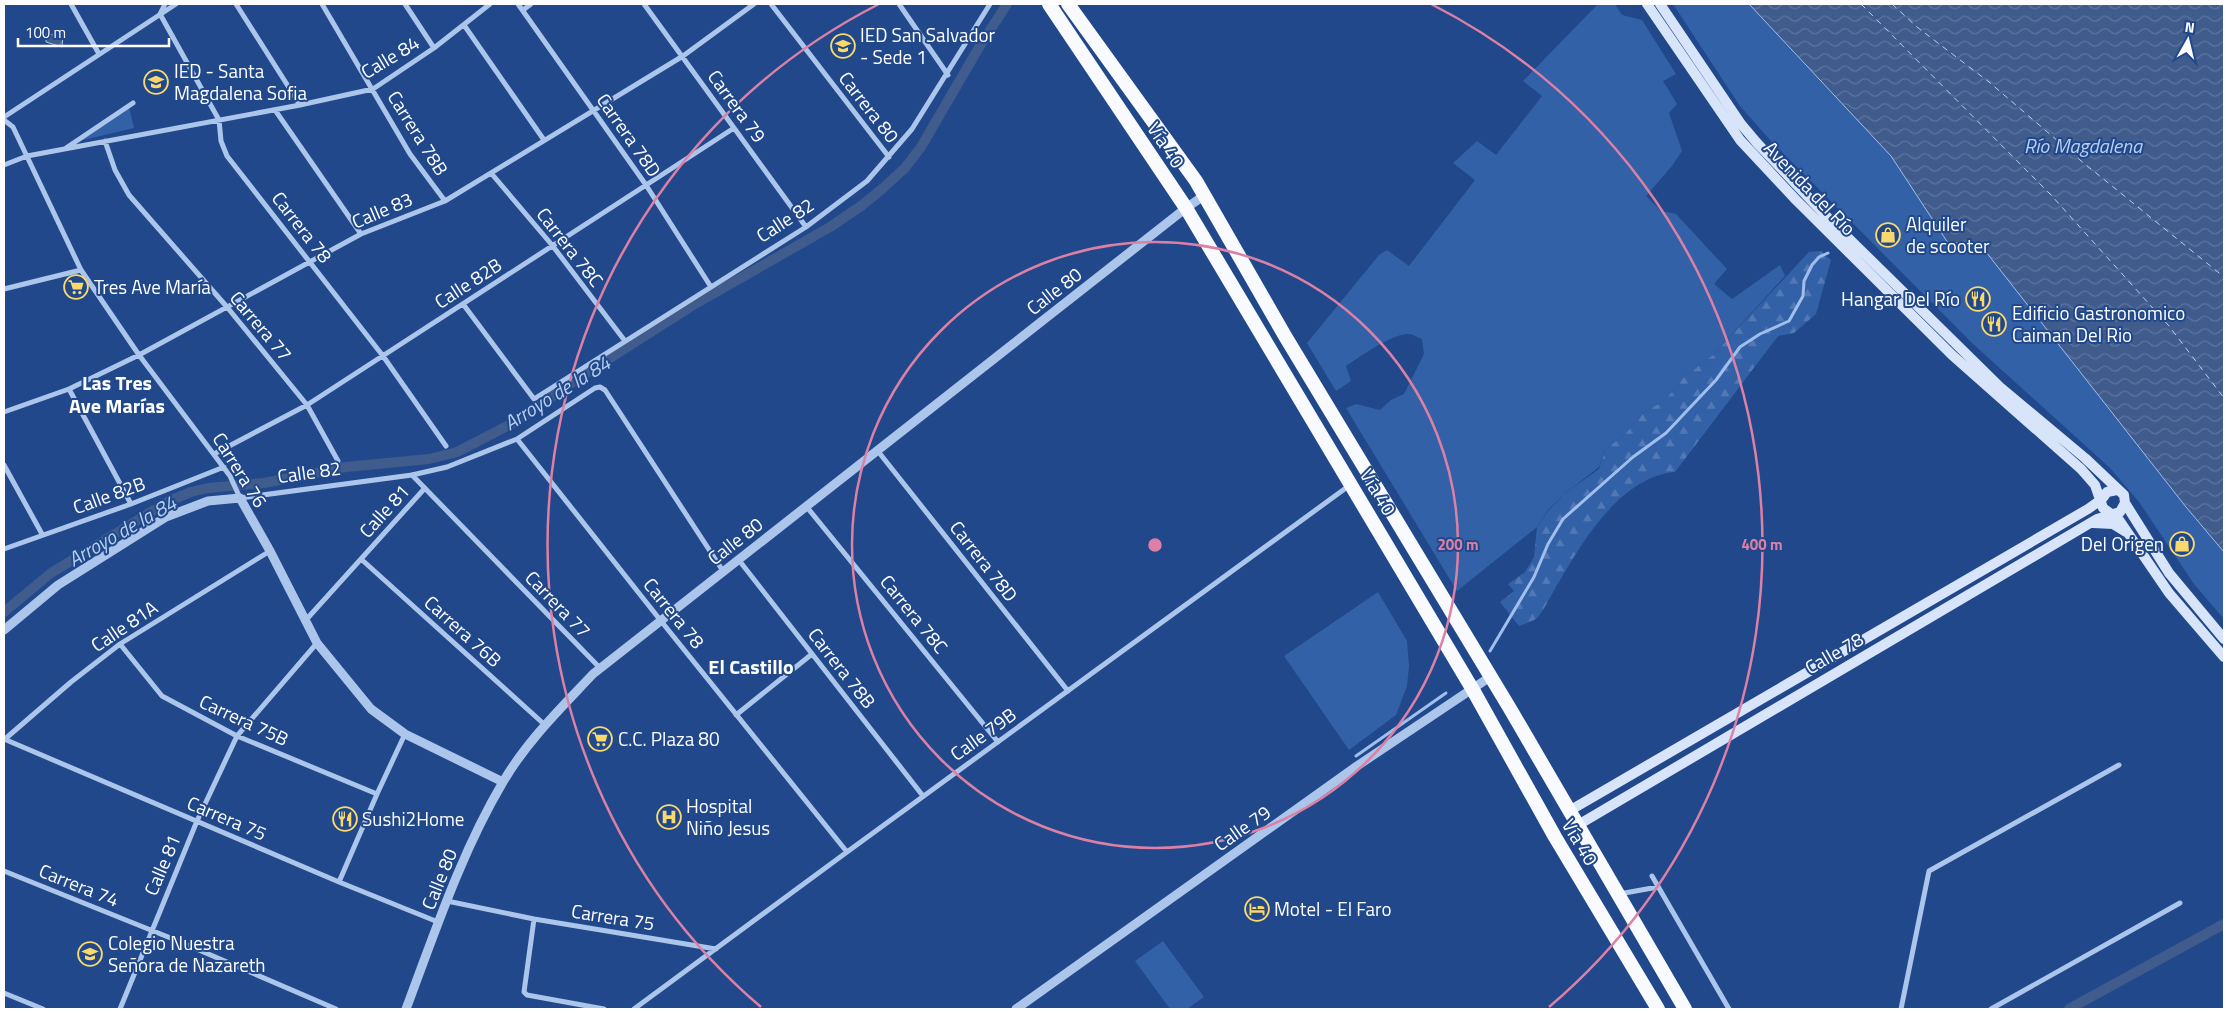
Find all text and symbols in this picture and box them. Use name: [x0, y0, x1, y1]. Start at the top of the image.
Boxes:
scale bar: [18, 15, 169, 47]
north arrow: [2163, 15, 2213, 65]
text: N: [2184, 16, 2196, 38]
place label: IED San Salvador - Sede 1: [860, 20, 996, 71]
text: 100 m: [25, 21, 66, 44]
street label: Calle 84: [355, 28, 425, 85]
school or university icon: IED San Salvador - Sede 1: [830, 33, 856, 59]
place label: IED - Santa Magdalena Sofia: [174, 56, 307, 107]
street label: Carrera 79: [701, 63, 774, 148]
street label: Carrera 80: [832, 65, 907, 149]
school or university icon: IED - Santa Magdalena Sofia: [143, 69, 169, 95]
street label: Carrera 78B: [381, 84, 456, 181]
street label: Carrera 78D: [590, 87, 669, 182]
street label: Vía 40: [1140, 116, 1192, 174]
water label: Río Magdalena: [2024, 130, 2143, 161]
street label: Avenida del Río: [1758, 134, 1863, 242]
street label: Calle 83: [347, 184, 417, 235]
street label: Carrera 78: [265, 185, 340, 269]
street label: Calle 82: [750, 190, 819, 249]
street label: Carrera 78C: [530, 201, 611, 293]
place label: Alquiler de scooter: [1906, 209, 1990, 260]
shop icon: Alquiler de scooter: [1875, 222, 1901, 248]
street label: Calle 82B: [428, 250, 507, 315]
street label: Calle 80: [1020, 260, 1088, 322]
place label: Tres Ave María: [94, 272, 211, 301]
supermarket icon: Tres Ave María: [63, 274, 89, 300]
street label: Carrera 77: [223, 284, 299, 367]
place label: Hangar Del Río: [1841, 284, 1960, 313]
restaurant icon: Hangar Del Río: [1965, 286, 1991, 312]
place label: Edificio Gastronomico Caiman Del Rio: [2012, 298, 2185, 349]
restaurant icon: Edificio Gastronomico Caiman Del Rio: [1981, 311, 2007, 337]
water label: Arroyo de la 84: [497, 347, 617, 438]
district label: Las Tres Ave Marías: [69, 367, 165, 421]
street label: Carrera 76: [206, 426, 275, 513]
street label: Calle 82: [275, 453, 342, 490]
street label: Vía 40: [1353, 463, 1404, 521]
street label: Calle 82B: [68, 468, 149, 521]
street label: Calle 81: [352, 477, 416, 544]
water label: Arroyo de la 84: [62, 487, 183, 574]
street label: Calle 80: [701, 510, 769, 572]
street label: Carrera 78D: [943, 514, 1025, 608]
place label: Del Origen: [2081, 529, 2164, 558]
shop icon: Del Origen: [2169, 531, 2195, 557]
text: 200 m: [1437, 533, 1479, 556]
text: 400 m: [1741, 533, 1783, 556]
centre of rings: [1146, 536, 1164, 554]
street label: Carrera 77: [519, 563, 598, 644]
street label: Carrera 78C: [873, 568, 955, 659]
street label: Carrera 78: [637, 571, 712, 655]
street label: Carrera 76B: [418, 588, 509, 673]
street label: Calle 81A: [85, 593, 163, 659]
street label: Carrera 78B: [802, 621, 883, 714]
street label: Calle 78: [1799, 624, 1869, 681]
district label: El Castillo: [708, 651, 794, 682]
street label: Carrera 75B: [195, 686, 294, 753]
street label: Calle 79B: [944, 700, 1022, 767]
place label: C.C. Plaza 80: [618, 724, 720, 753]
supermarket icon: C.C. Plaza 80: [587, 726, 613, 752]
street label: Carrera 75: [183, 788, 272, 847]
place label: Hospital Niño Jesus: [686, 791, 770, 842]
street label: Calle 79: [1207, 797, 1276, 858]
place label: Sushi2Home: [362, 804, 464, 833]
hospital icon: Hospital Niño Jesus: [656, 804, 682, 830]
restaurant icon: Sushi2Home: [332, 806, 358, 832]
street label: Vía 40: [1555, 813, 1606, 871]
street label: Calle 81: [136, 830, 187, 900]
street label: Calle 80: [413, 844, 464, 914]
street label: Carrera 74: [35, 855, 124, 914]
place label: Motel - El Faro: [1274, 894, 1392, 923]
street label: Carrera 75: [569, 896, 657, 937]
hotel icon: Motel - El Faro: [1244, 896, 1270, 922]
place label: Colegio Nuestra Señora de Nazareth: [108, 928, 266, 979]
school or university icon: Colegio Nuestra Señora de Nazareth: [77, 941, 103, 967]

